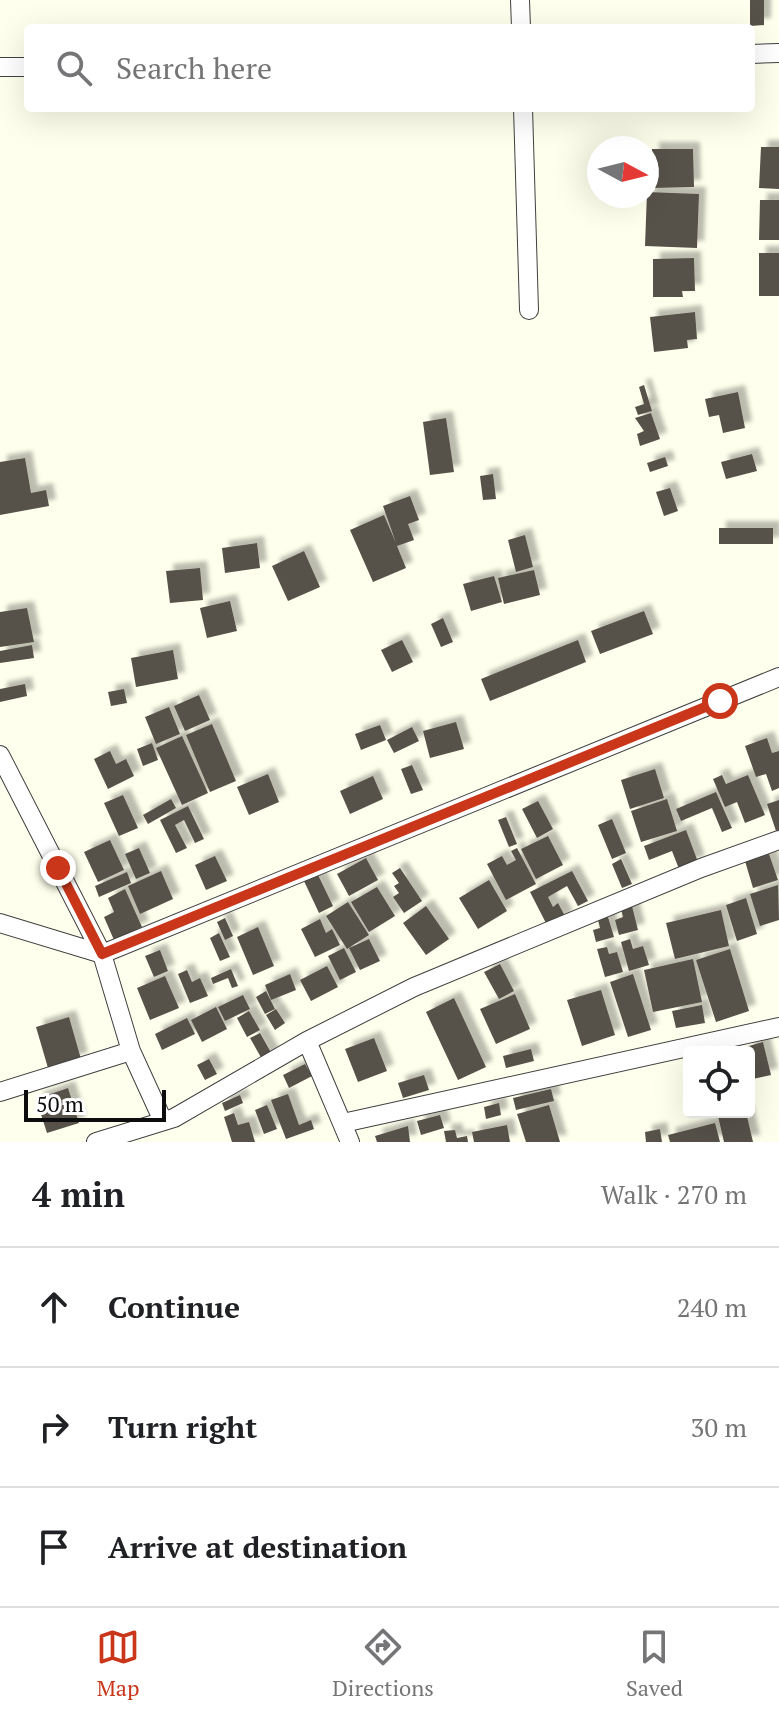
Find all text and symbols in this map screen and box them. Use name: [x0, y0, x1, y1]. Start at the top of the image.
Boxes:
search box: [24, 24, 755, 112]
icon: search: [52, 46, 96, 90]
text: Search here: [116, 48, 272, 88]
north arrow: [587, 136, 659, 208]
route start: [702, 683, 738, 719]
route end: [40, 850, 76, 886]
map controls: [683, 1046, 755, 1118]
button: locate: [683, 1046, 755, 1118]
scale bar: [24, 1086, 166, 1122]
text: 50 m: [36, 1089, 84, 1118]
text: 4 min: [32, 1172, 125, 1217]
text: Walk · 270 m: [601, 1177, 747, 1211]
icon: ahead: [32, 1285, 76, 1329]
text: Continue: [108, 1287, 240, 1327]
text: 240 m: [677, 1290, 747, 1324]
icon: right: [32, 1405, 76, 1449]
text: Turn right: [108, 1407, 257, 1447]
text: 30 m: [691, 1410, 747, 1444]
icon: arrive: [32, 1525, 76, 1569]
text: Arrive at destination: [108, 1527, 407, 1567]
tab: Map: [96, 1625, 140, 1702]
tab: Directions: [332, 1625, 434, 1702]
tab: Saved: [626, 1625, 683, 1702]

